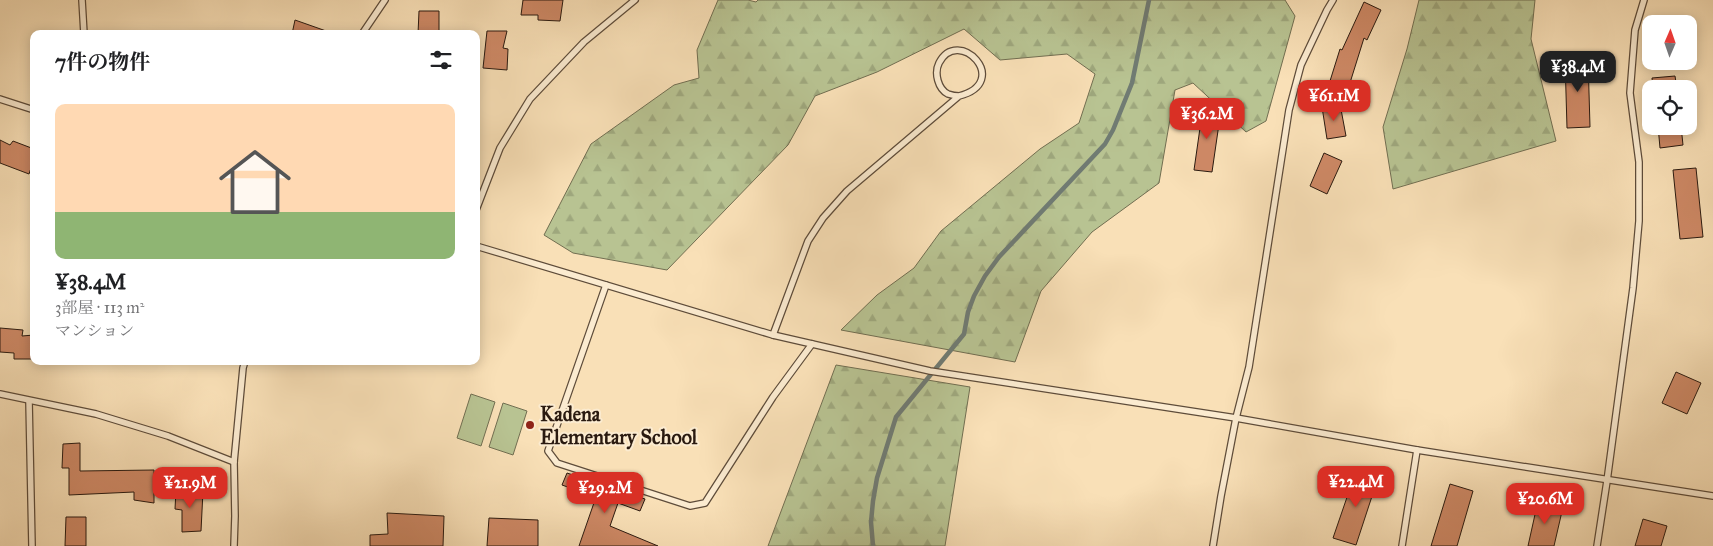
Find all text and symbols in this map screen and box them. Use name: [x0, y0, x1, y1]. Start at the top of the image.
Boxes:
north arrow: [1642, 15, 1698, 70]
map controls: [1642, 15, 1697, 135]
icon: filters: [427, 46, 455, 74]
text: 7件の物件: [55, 49, 150, 75]
pin: ¥38.4M: [1537, 51, 1619, 93]
text: ¥38.4M: [1551, 57, 1605, 76]
pin: ¥61.1M: [1293, 80, 1375, 122]
button: locate: [1642, 80, 1697, 135]
text: ¥61.1M: [1308, 86, 1360, 105]
pin: ¥36.2M: [1166, 98, 1248, 140]
text: ¥36.2M: [1181, 104, 1233, 123]
icon: home: [210, 137, 300, 227]
text: ¥38.4M: [55, 269, 126, 295]
text: 3部屋 · 113 m²: [55, 298, 144, 317]
text: マンション: [55, 321, 134, 340]
place label: Kadena Elementary School: [540, 402, 698, 450]
marker: Kadena Elementary School: [524, 419, 536, 431]
pin: ¥21.9M: [149, 466, 231, 509]
pin: ¥22.4M: [1315, 466, 1397, 508]
pin: ¥29.2M: [564, 472, 646, 514]
text: ¥22.4M: [1328, 472, 1384, 491]
text: ¥21.9M: [163, 473, 217, 492]
text: ¥29.2M: [578, 478, 632, 497]
pin: ¥20.6M: [1504, 482, 1586, 525]
text: ¥20.6M: [1517, 489, 1573, 508]

